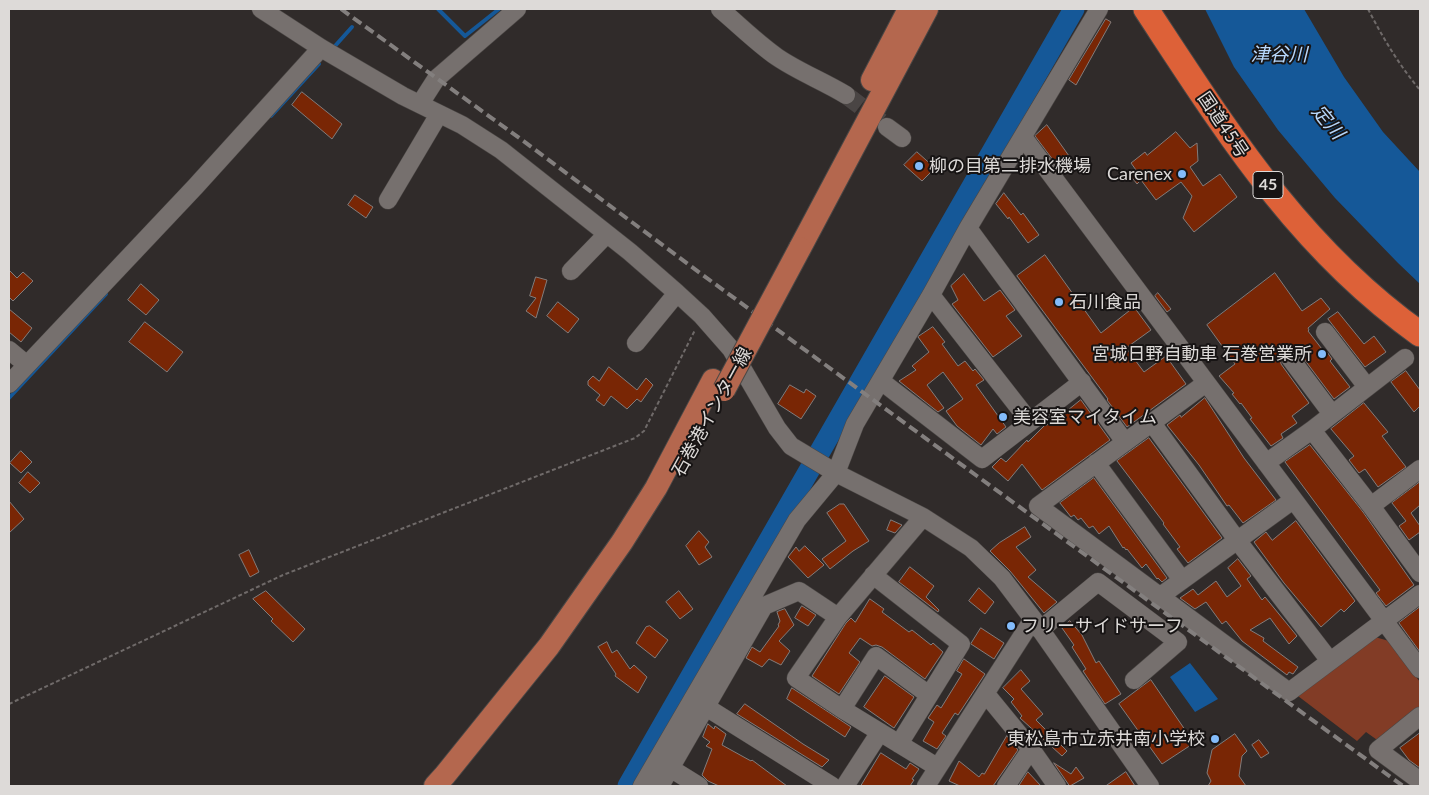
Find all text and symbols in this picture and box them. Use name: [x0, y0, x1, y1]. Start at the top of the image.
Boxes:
water label: 津谷川: [1251, 44, 1307, 66]
street label: 国道45号: [1193, 88, 1253, 162]
water label: 定川: [1307, 100, 1349, 144]
place label: 柳の目第二排水機場: [929, 155, 1091, 177]
marker: 柳の目第二排水機場: [913, 160, 925, 172]
place label: Carenex: [1107, 163, 1172, 185]
marker: Carenex: [1176, 168, 1188, 180]
road number: 45: [1253, 172, 1283, 198]
place label: 石川食品: [1069, 291, 1141, 313]
marker: 石川食品: [1053, 296, 1065, 308]
place label: 宮城日野自動車 石巻営業所: [1091, 343, 1312, 365]
street label: 石巻港インター線: [668, 344, 756, 480]
marker: 宮城日野自動車 石巻営業所: [1316, 348, 1328, 360]
place label: 美容室マイタイム: [1013, 406, 1157, 428]
marker: 美容室マイタイム: [997, 411, 1009, 423]
place label: フリーサイドサーフ: [1021, 615, 1183, 637]
marker: フリーサイドサーフ: [1005, 620, 1017, 632]
place label: 東松島市立赤井南小学校: [1007, 728, 1205, 750]
marker: 東松島市立赤井南小学校: [1209, 733, 1221, 745]

